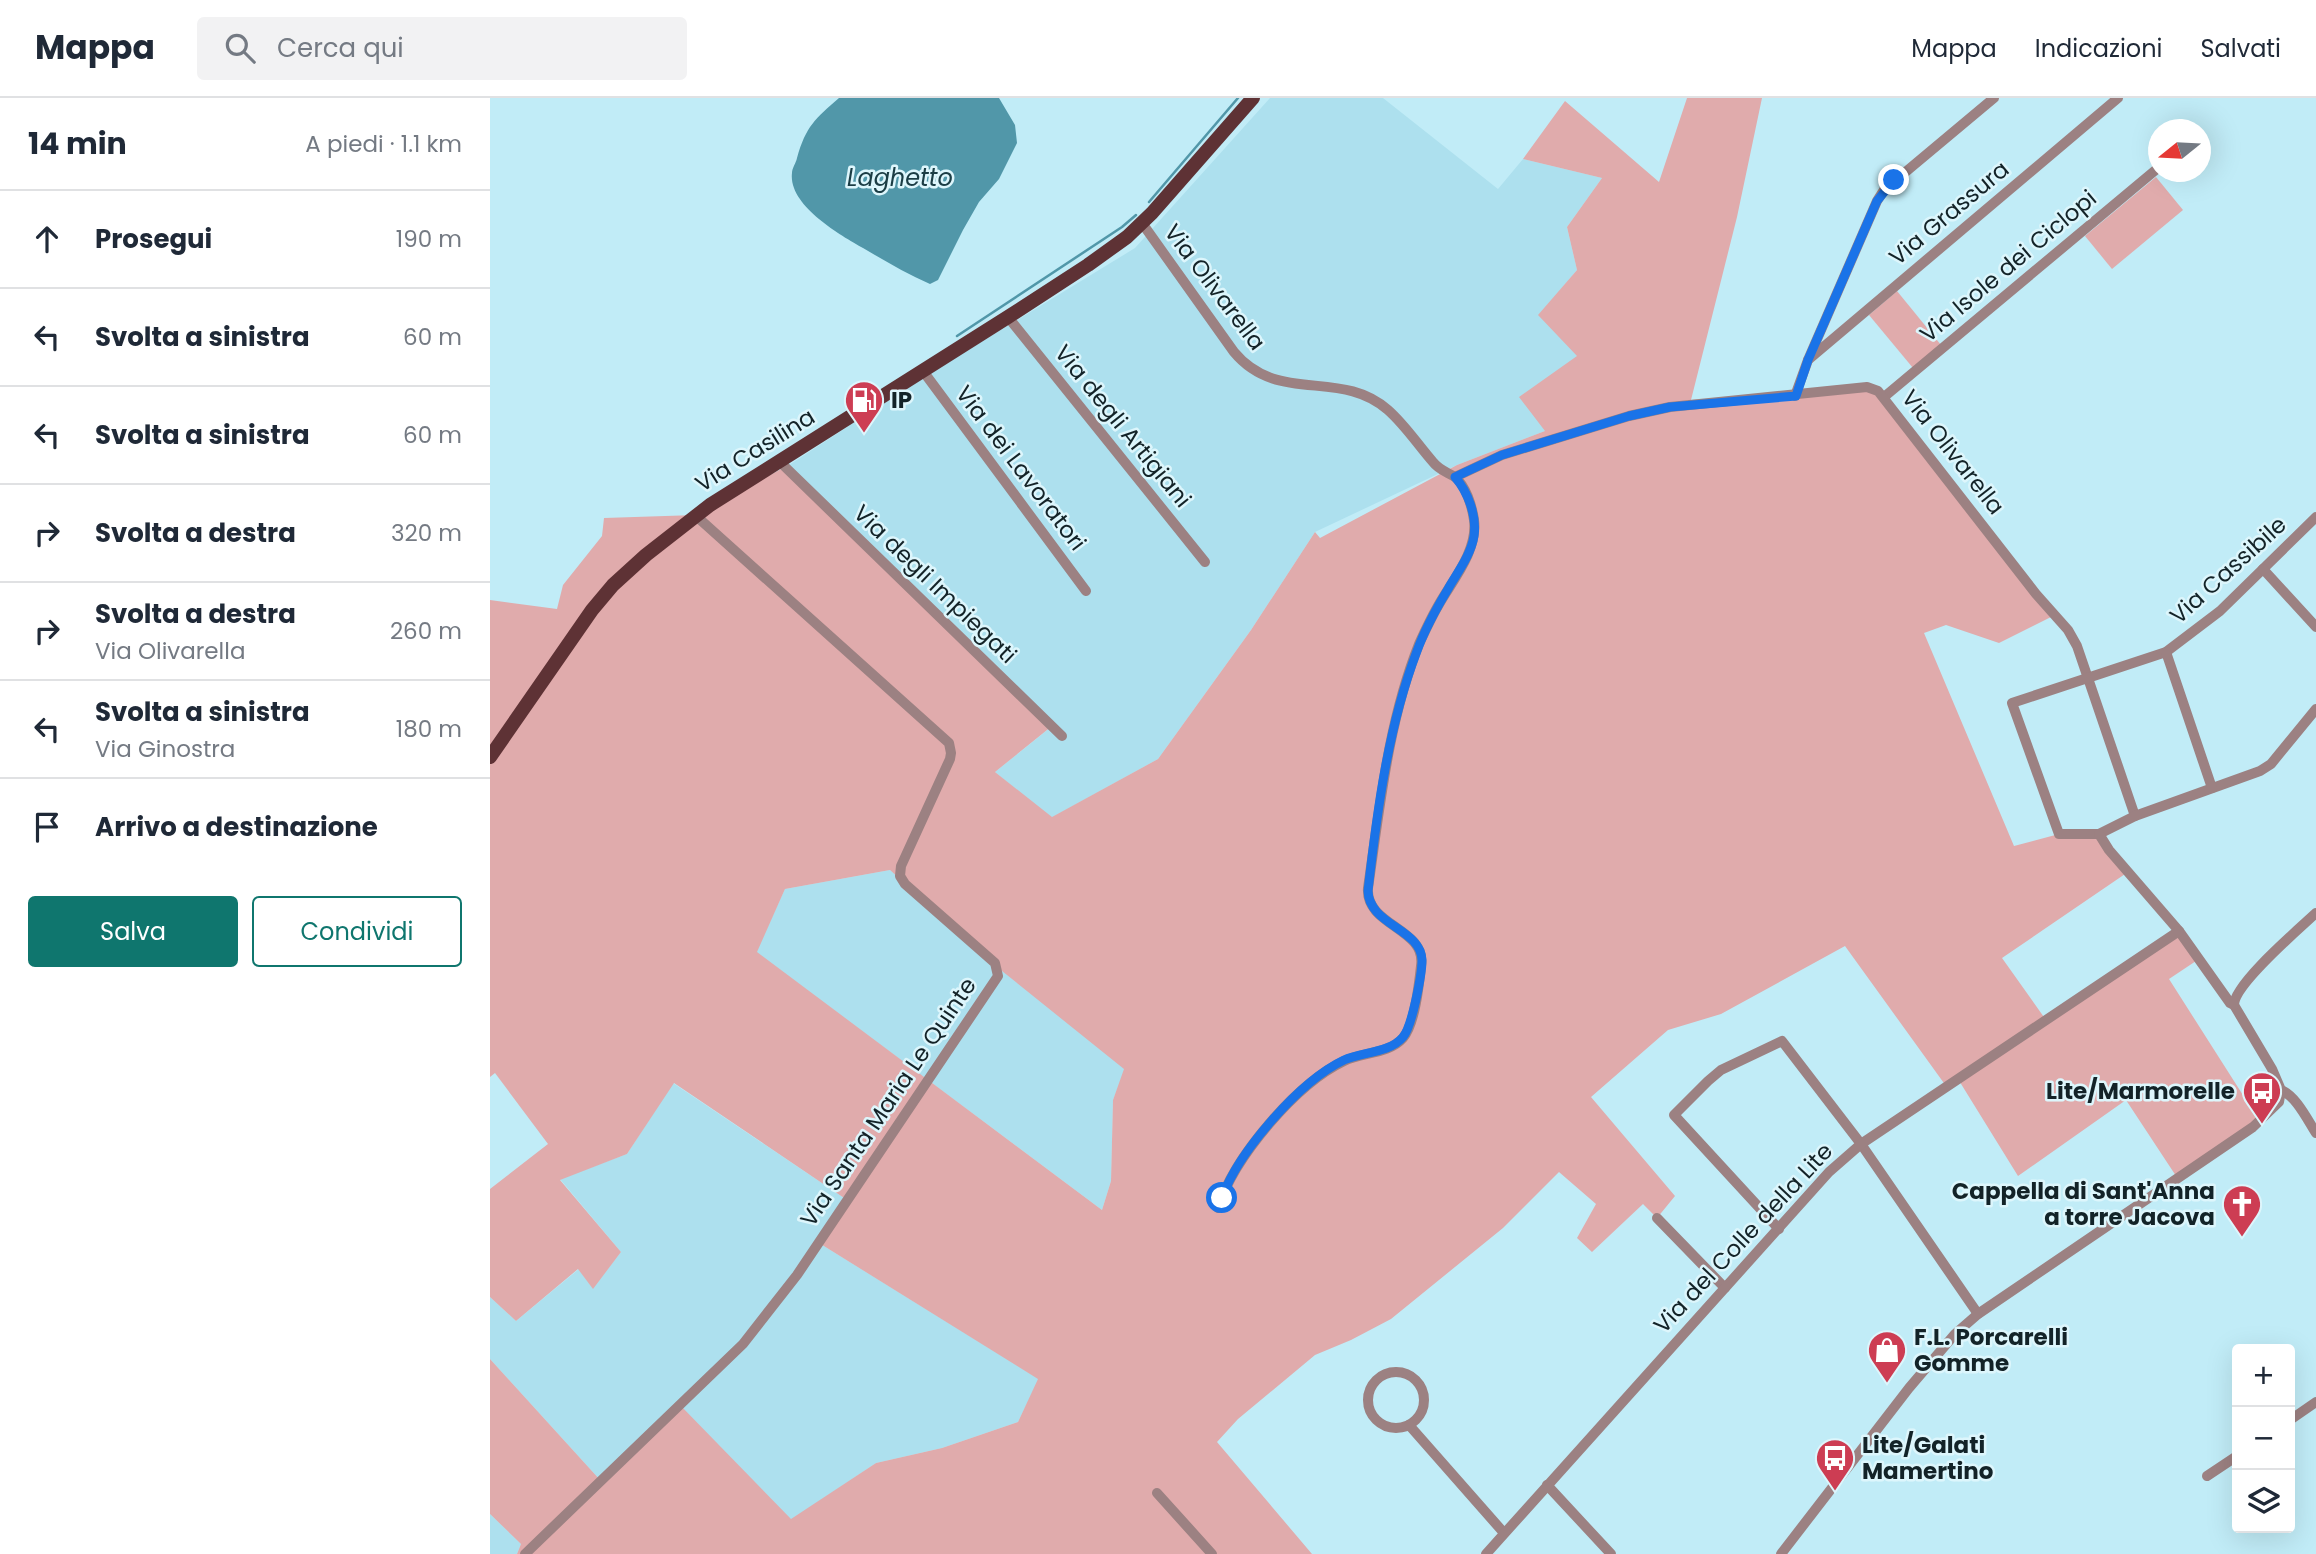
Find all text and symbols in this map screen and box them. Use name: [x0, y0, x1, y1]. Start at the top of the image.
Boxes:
search box: [197, 17, 687, 80]
text: Mappa: [35, 24, 155, 71]
icon: search: [221, 29, 259, 67]
text: Cerca qui: [277, 30, 404, 66]
text: Mappa: [1911, 32, 1997, 65]
text: Indicazioni: [2035, 32, 2162, 65]
text: Salvati: [2200, 32, 2281, 65]
north arrow: [2148, 119, 2211, 182]
text: 14 min: [28, 122, 127, 165]
text: A piedi · 1.1 km: [305, 128, 462, 160]
street label: Via Grassura: [1882, 153, 2016, 273]
water label: Laghetto: [847, 161, 953, 194]
route end: [1878, 164, 1909, 195]
street label: Via Isole dei Ciclopi: [1913, 182, 2103, 350]
street label: Via Olivarella: [1157, 217, 1273, 357]
icon: ahead: [28, 220, 66, 258]
text: Prosegui: [95, 221, 212, 257]
text: 190 m: [396, 223, 462, 255]
icon: left: [28, 318, 66, 356]
text: Svolta a sinistra: [95, 319, 310, 355]
text: 60 m: [403, 321, 462, 353]
street label: Via degli Artigiani: [1047, 338, 1199, 514]
fuel station icon: IP: [843, 379, 885, 434]
street label: Via dei Lavoratori: [948, 379, 1094, 557]
street label: Via Olivarella: [1894, 383, 2012, 521]
place label: IP: [891, 384, 912, 416]
street label: Via Casilina: [689, 401, 821, 499]
icon: left: [28, 416, 66, 454]
text: Svolta a sinistra: [95, 417, 310, 453]
text: 60 m: [403, 419, 462, 451]
street label: Via degli Impiegati: [846, 498, 1024, 670]
street label: Via Cassibile: [2163, 509, 2293, 631]
icon: right: [28, 514, 66, 552]
text: Svolta a destra: [95, 515, 296, 551]
text: 320 m: [391, 517, 462, 549]
text: Svolta a destra: [95, 596, 296, 632]
icon: right: [28, 612, 66, 650]
text: 260 m: [390, 615, 462, 647]
text: Via Olivarella: [95, 635, 245, 667]
text: Svolta a sinistra: [95, 694, 310, 730]
icon: left: [28, 710, 66, 748]
text: 180 m: [396, 713, 462, 745]
text: Via Ginostra: [95, 733, 235, 765]
icon: arrive: [28, 808, 66, 846]
text: Arrivo a destinazione: [95, 809, 378, 845]
button: Salva: [28, 896, 238, 967]
button: Condividi: [252, 896, 462, 967]
street label: Via Santa Maria Le Quinte: [792, 971, 984, 1233]
bus stop icon: Lite/Marmorelle: [2241, 1070, 2283, 1125]
place label: Lite/Marmorelle: [2046, 1075, 2235, 1107]
street label: Via del Colle della Lite: [1646, 1136, 1840, 1340]
place label: Cappella di Sant'Anna a torre Jacova: [1952, 1175, 2215, 1233]
route start: [1206, 1182, 1237, 1213]
church icon: Cappella di Sant'Anna a torre Jacova: [2221, 1183, 2263, 1238]
place label: F.L. Porcarelli Gomme: [1914, 1321, 2068, 1379]
shop icon: F.L. Porcarelli Gomme: [1866, 1329, 1908, 1384]
map controls: [2232, 1344, 2295, 1533]
button: +: [2232, 1344, 2295, 1407]
button: −: [2232, 1407, 2295, 1470]
place label: Lite/Galati Mamertino: [1862, 1429, 1993, 1487]
bus stop icon: Lite/Galati Mamertino: [1814, 1437, 1856, 1492]
button: layers: [2232, 1470, 2295, 1533]

